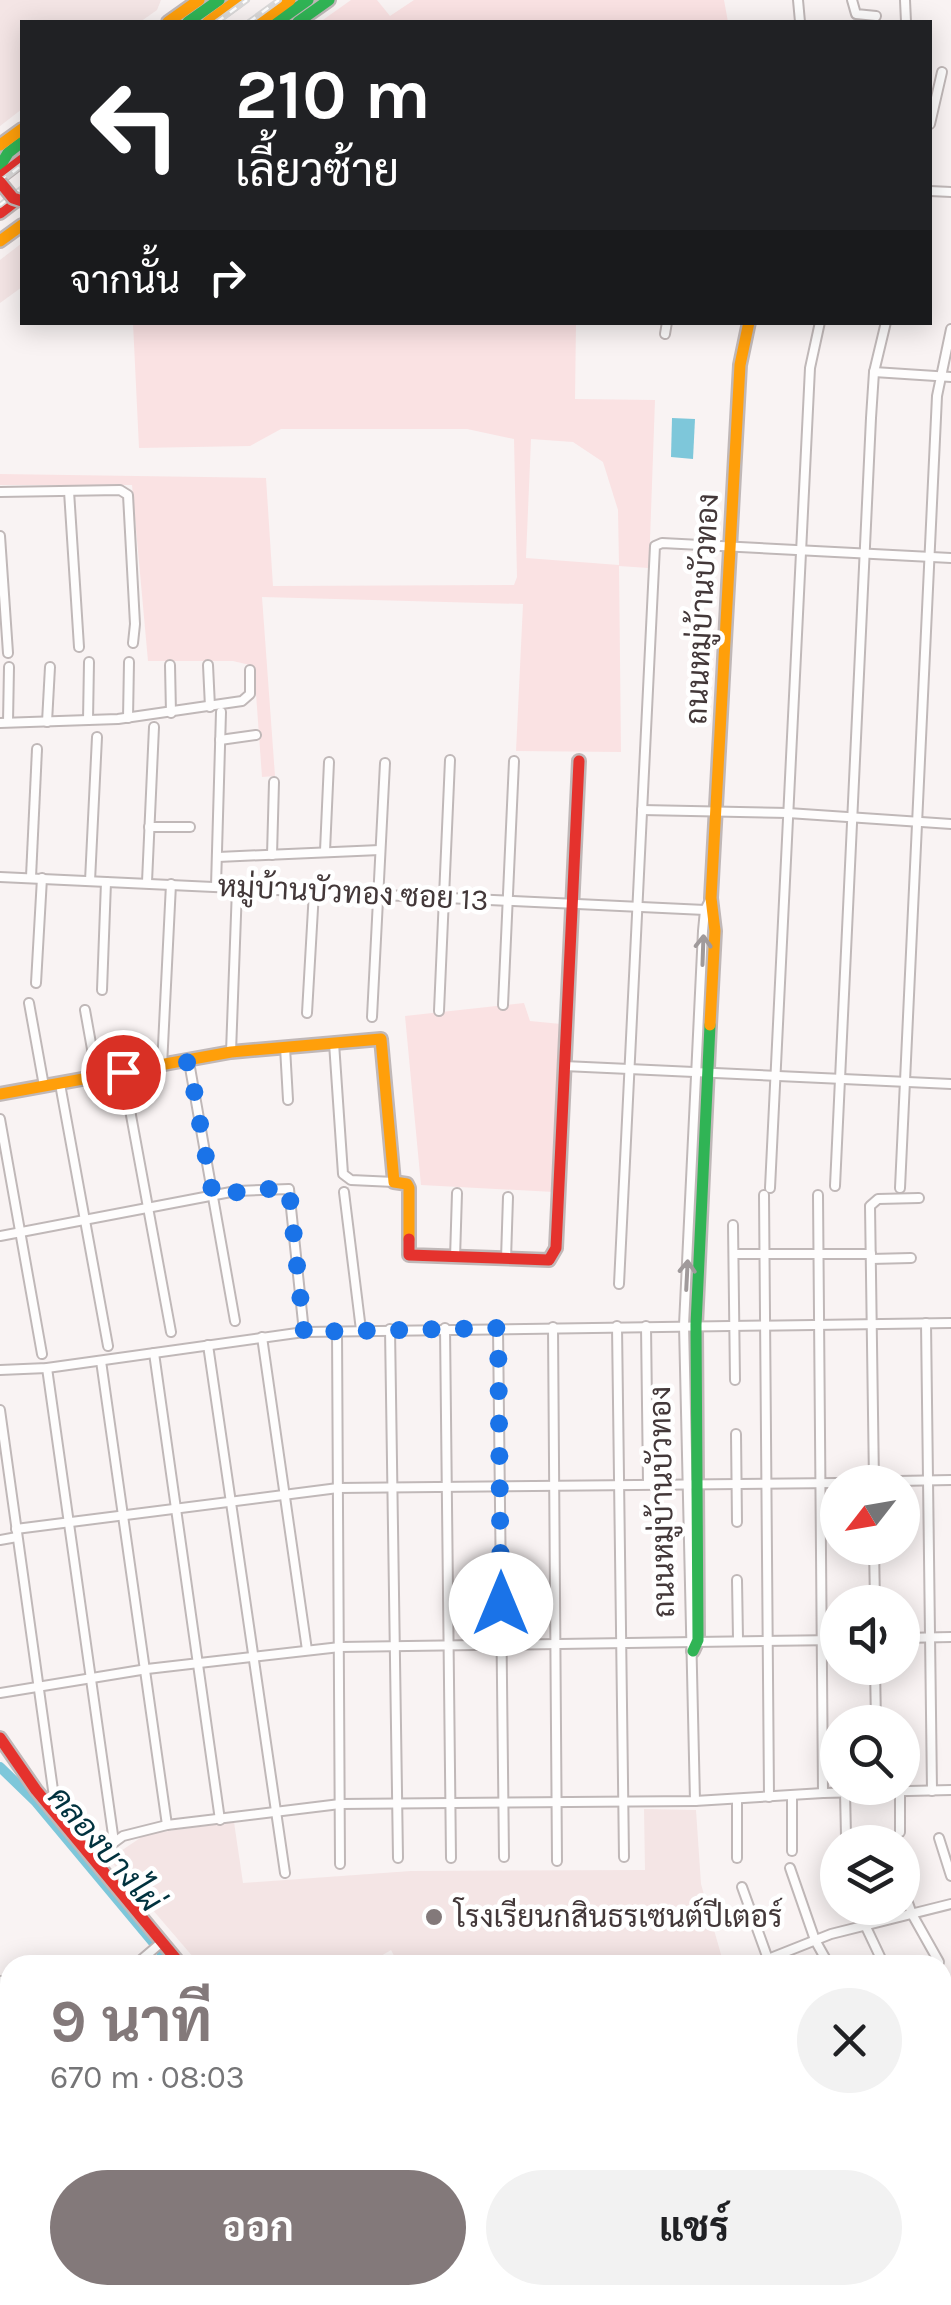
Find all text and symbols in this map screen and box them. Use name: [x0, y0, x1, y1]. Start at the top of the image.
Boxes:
text: 210 m: [235, 54, 431, 136]
icon: left: [70, 60, 200, 190]
text: เลี้ยวซ้าย: [235, 145, 399, 197]
icon: right: [200, 250, 255, 305]
text: จากนั้น: [70, 258, 180, 303]
street label: ถนนหมู่บ้านบัวทอง: [675, 492, 728, 726]
street label: หมู่บ้านบัวทอง ซอย 13: [216, 865, 490, 920]
one-way arrow: [693, 934, 712, 967]
pin: [81, 1030, 166, 1115]
icon: arrive: [96, 1045, 151, 1100]
one-way arrow: [678, 1259, 697, 1291]
street label: ถนนหมู่บ้านบัวทอง: [639, 1386, 684, 1618]
north arrow: [820, 1465, 920, 1565]
map controls: [820, 1465, 920, 1925]
position arrow: [449, 1552, 553, 1656]
button: sound: [820, 1585, 920, 1685]
button: search: [820, 1705, 920, 1805]
water label: คลองบางไผ่: [40, 1777, 173, 1921]
button: layers: [820, 1825, 920, 1925]
place label: โรงเรียนกสินธรเซนต์ปีเตอร์: [452, 1897, 783, 1935]
marker: โรงเรียนกสินธรเซนต์ปีเตอร์: [423, 1906, 445, 1928]
text: 9 นาที: [50, 1986, 212, 2056]
button: close: [797, 1988, 902, 2093]
text: 670 m · 08:03: [50, 2059, 245, 2096]
button: ออก: [50, 2170, 466, 2285]
button: แชร์: [486, 2170, 902, 2285]

